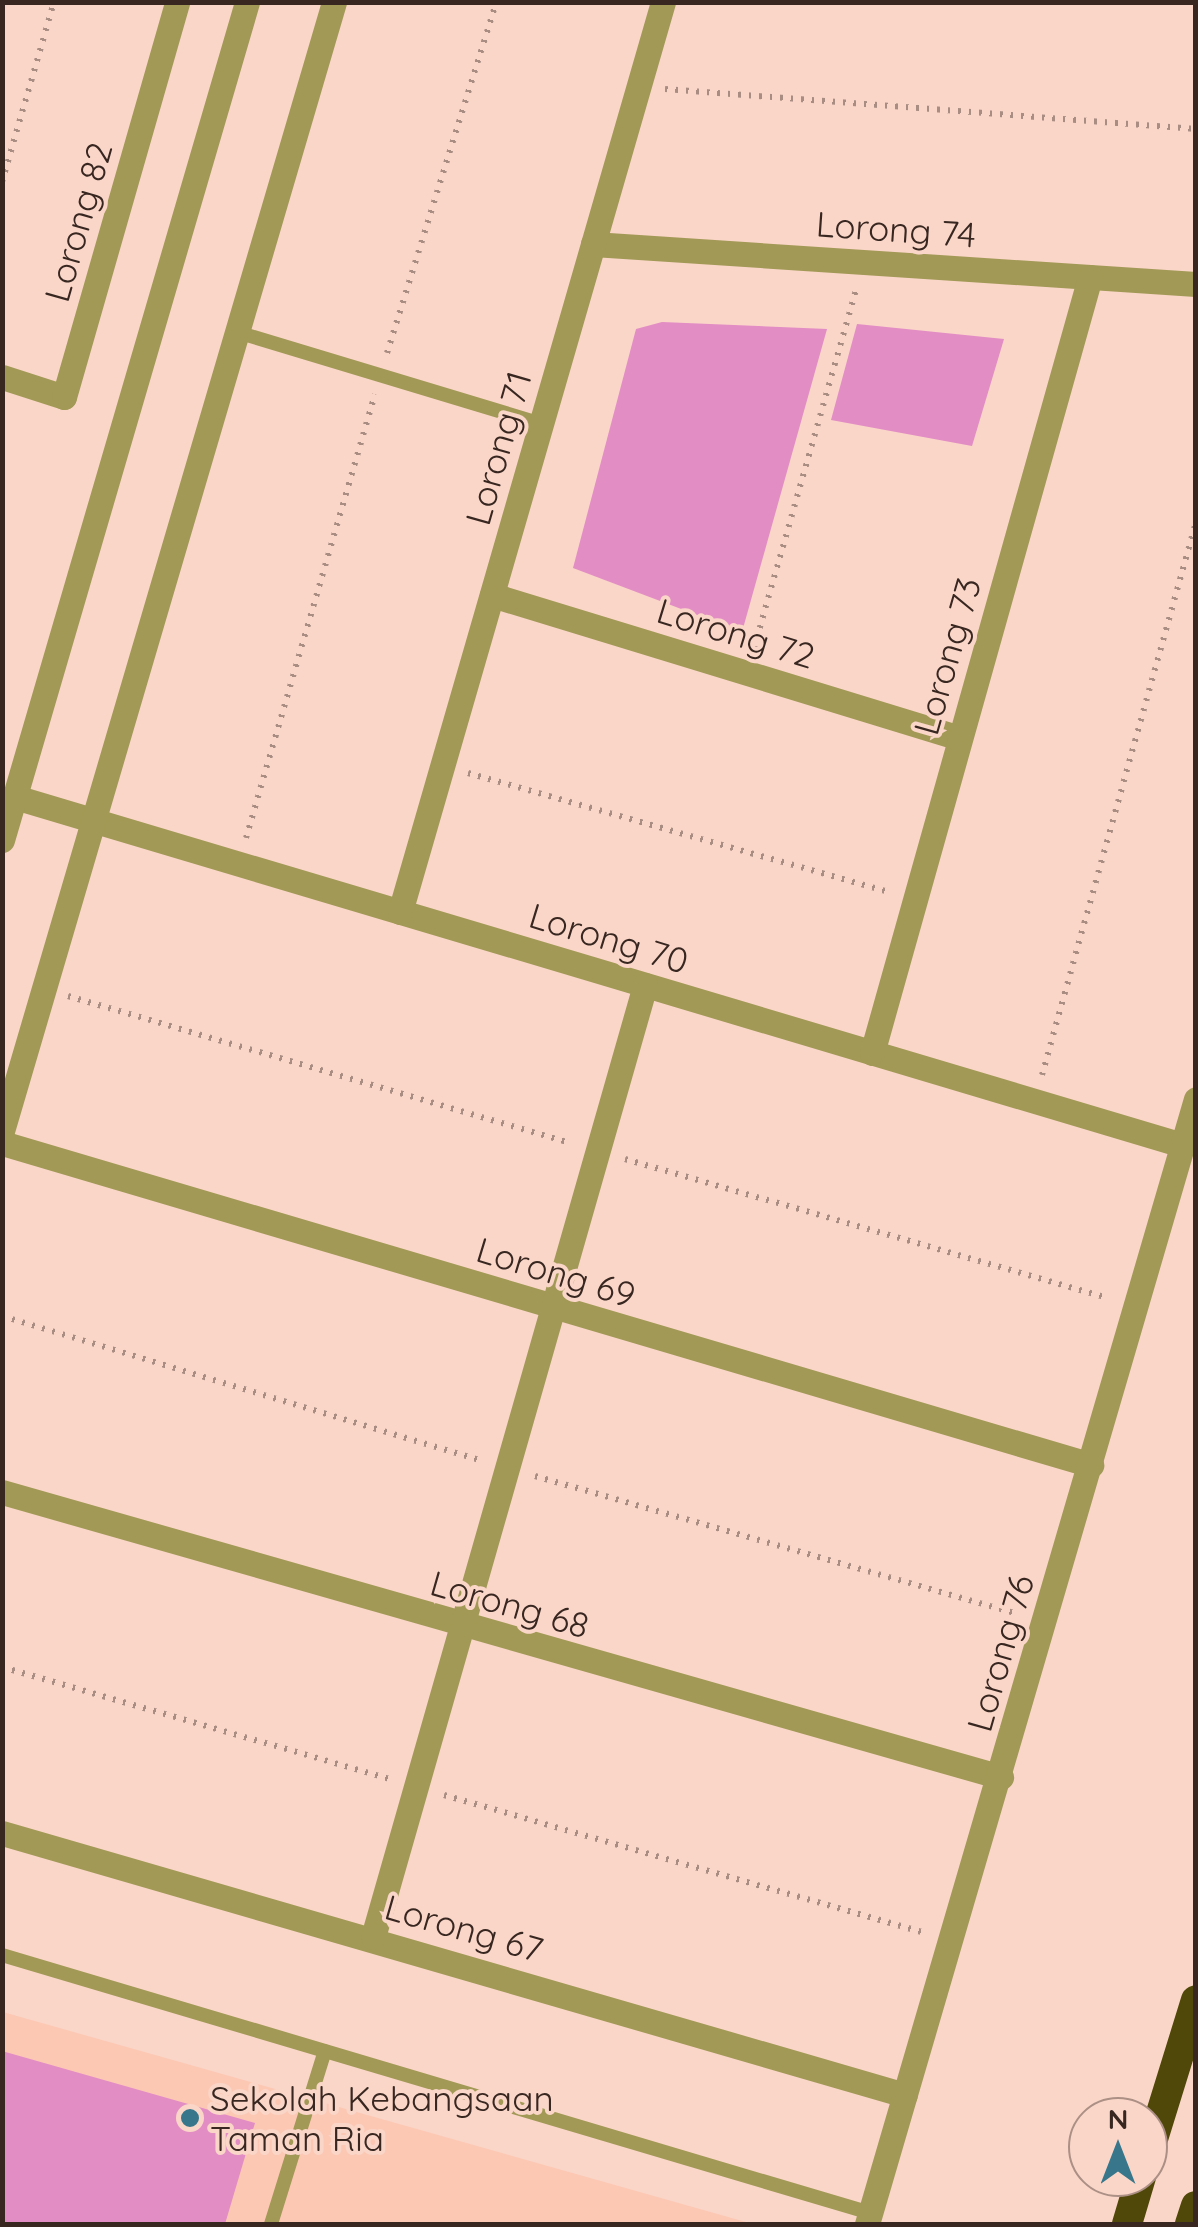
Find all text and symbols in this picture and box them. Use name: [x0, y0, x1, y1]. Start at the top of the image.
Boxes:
street label: Lorong 82: [35, 138, 121, 306]
street label: Lorong 74: [815, 202, 977, 256]
street label: Lorong 71: [456, 366, 540, 530]
street label: Lorong 73: [905, 573, 989, 739]
street label: Lorong 72: [652, 589, 820, 677]
street label: Lorong 70: [524, 894, 694, 982]
street label: Lorong 69: [472, 1228, 640, 1316]
street label: Lorong 68: [426, 1561, 594, 1647]
street label: Lorong 76: [958, 1570, 1042, 1736]
street label: Lorong 67: [380, 1885, 548, 1971]
place label: Sekolah Kebangsaan Taman Ria: [210, 2077, 554, 2159]
north arrow: [1068, 2097, 1168, 2197]
text: N: [1108, 2101, 1128, 2136]
marker: Sekolah Kebangsaan Taman Ria: [179, 2107, 201, 2129]

